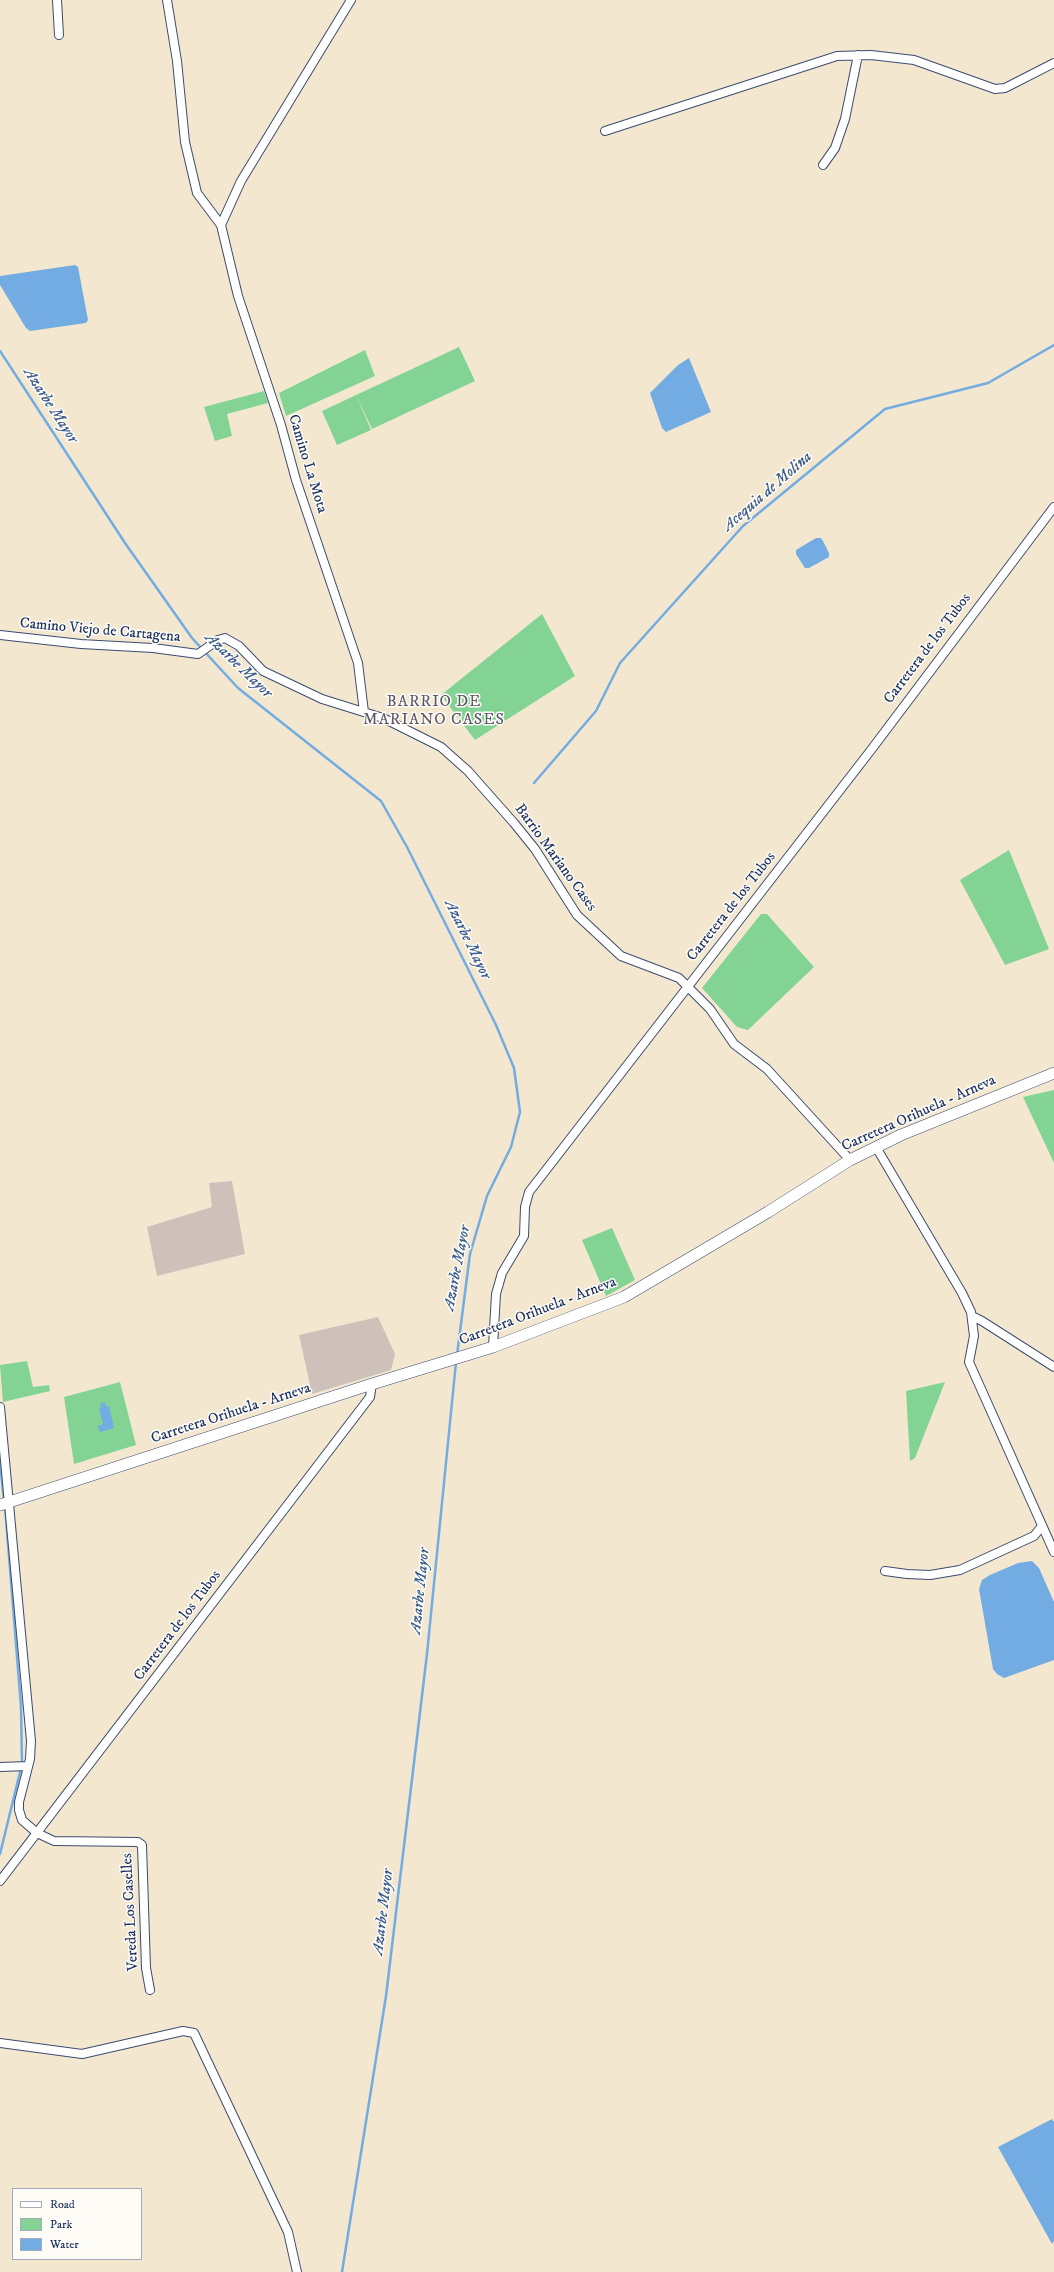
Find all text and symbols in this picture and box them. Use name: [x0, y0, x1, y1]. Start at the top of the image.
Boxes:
water label: Azarbe Mayor: [18, 365, 82, 447]
street label: Camino La Mota: [283, 413, 331, 515]
water label: Acequia de Molina: [720, 448, 816, 536]
street label: Carretera de los Tubos: [881, 590, 975, 708]
street label: Camino Viejo de Cartagena: [19, 615, 181, 647]
water label: Azarbe Mayor: [200, 629, 276, 703]
district label: BARRIO DE MARIANO CASES: [363, 693, 505, 731]
street label: Barrio Mariano Cases: [510, 801, 600, 915]
street label: Carretera de los Tubos: [684, 849, 780, 965]
water label: Azarbe Mayor: [439, 897, 495, 983]
street label: Carretera Orihuela - Arneva: [839, 1072, 999, 1156]
water label: Azarbe Mayor: [440, 1224, 476, 1312]
street label: Carretera Orihuela - Arneva: [457, 1274, 619, 1350]
street label: Carretera Orihuela - Arneva: [149, 1380, 313, 1448]
water label: Azarbe Mayor: [407, 1547, 435, 1635]
street label: Carretera de los Tubos: [131, 1567, 225, 1685]
street label: Vereda Los Caselles: [119, 1853, 143, 1971]
water label: Azarbe Mayor: [369, 1868, 399, 1956]
legend: [12, 2188, 142, 2260]
text: Road: [50, 2197, 75, 2212]
text: Park: [50, 2217, 72, 2232]
text: Water: [50, 2237, 79, 2252]

